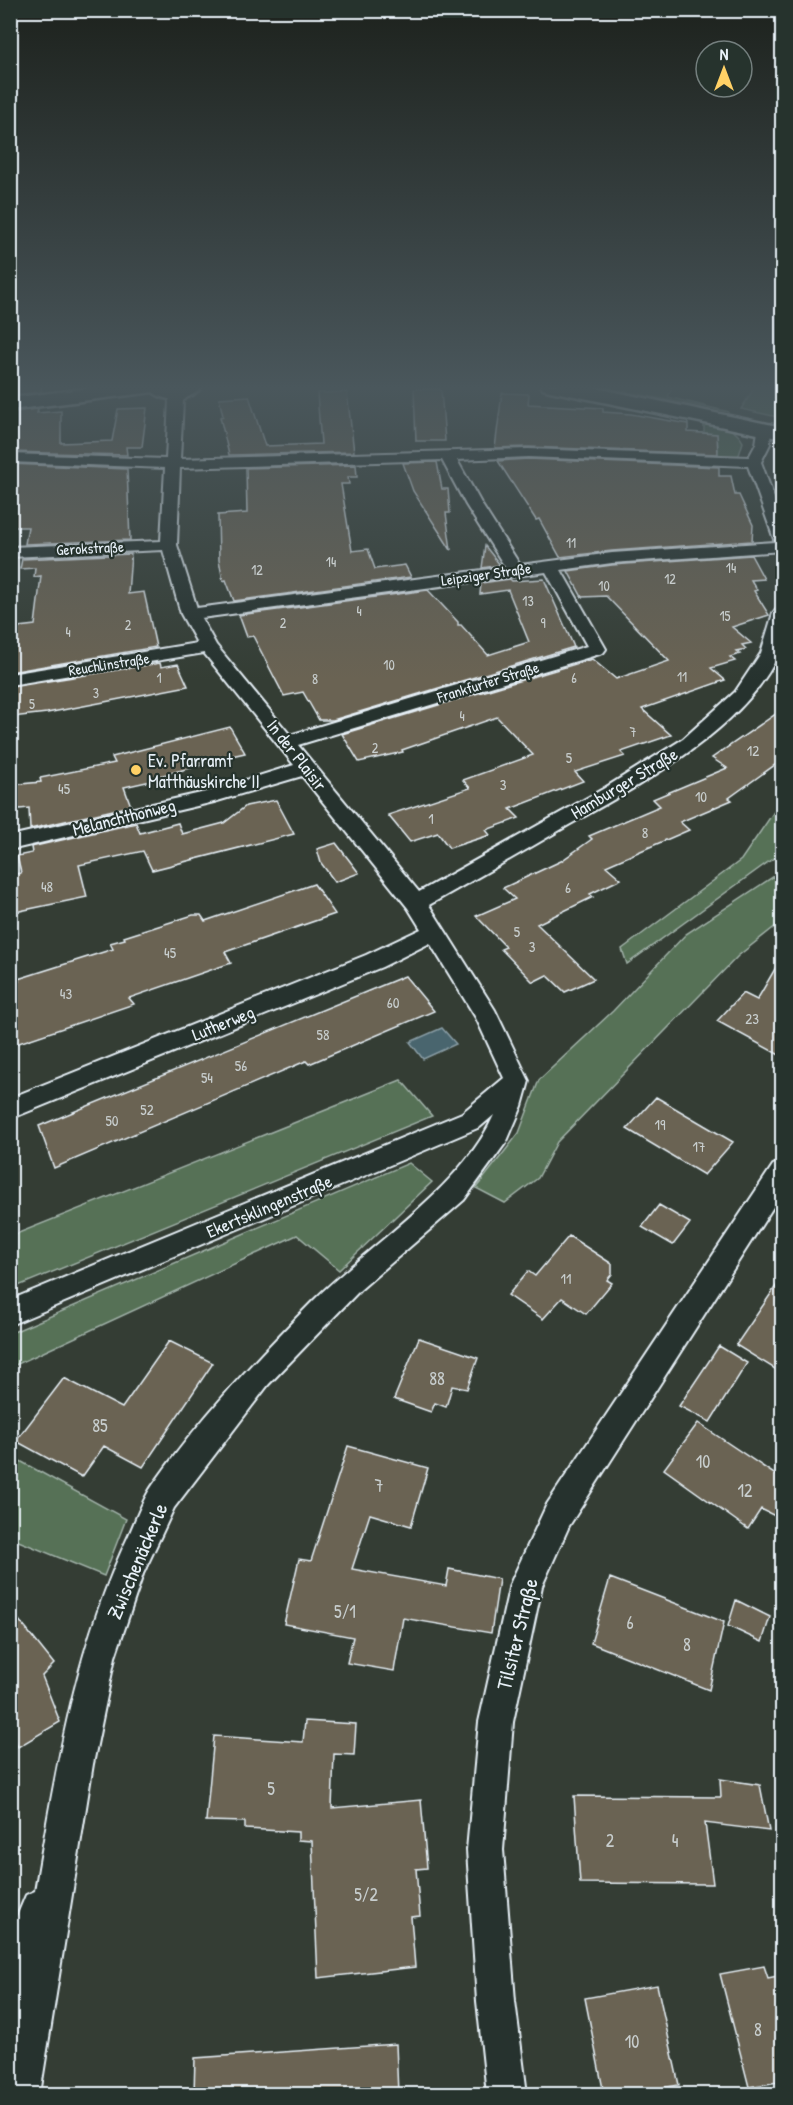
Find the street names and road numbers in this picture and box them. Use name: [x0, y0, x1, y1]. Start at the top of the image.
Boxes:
street label: Gerokstraße: [56, 536, 124, 560]
street label: Leipziger Straße: [440, 557, 532, 591]
street label: Reuchlinstraße: [67, 647, 151, 681]
street label: Frankfurter Straße: [434, 657, 541, 708]
street label: In der Plaisir: [261, 714, 333, 796]
street label: Hamburger Straße: [566, 741, 682, 825]
street label: Melanchthonweg: [70, 792, 178, 842]
street label: Lutherweg: [188, 999, 258, 1047]
street label: Ekertsklingenstraße: [202, 1168, 336, 1244]
street label: Zwischenäckerle: [100, 1499, 174, 1623]
street label: Tilsiter Straße: [489, 1575, 545, 1693]

